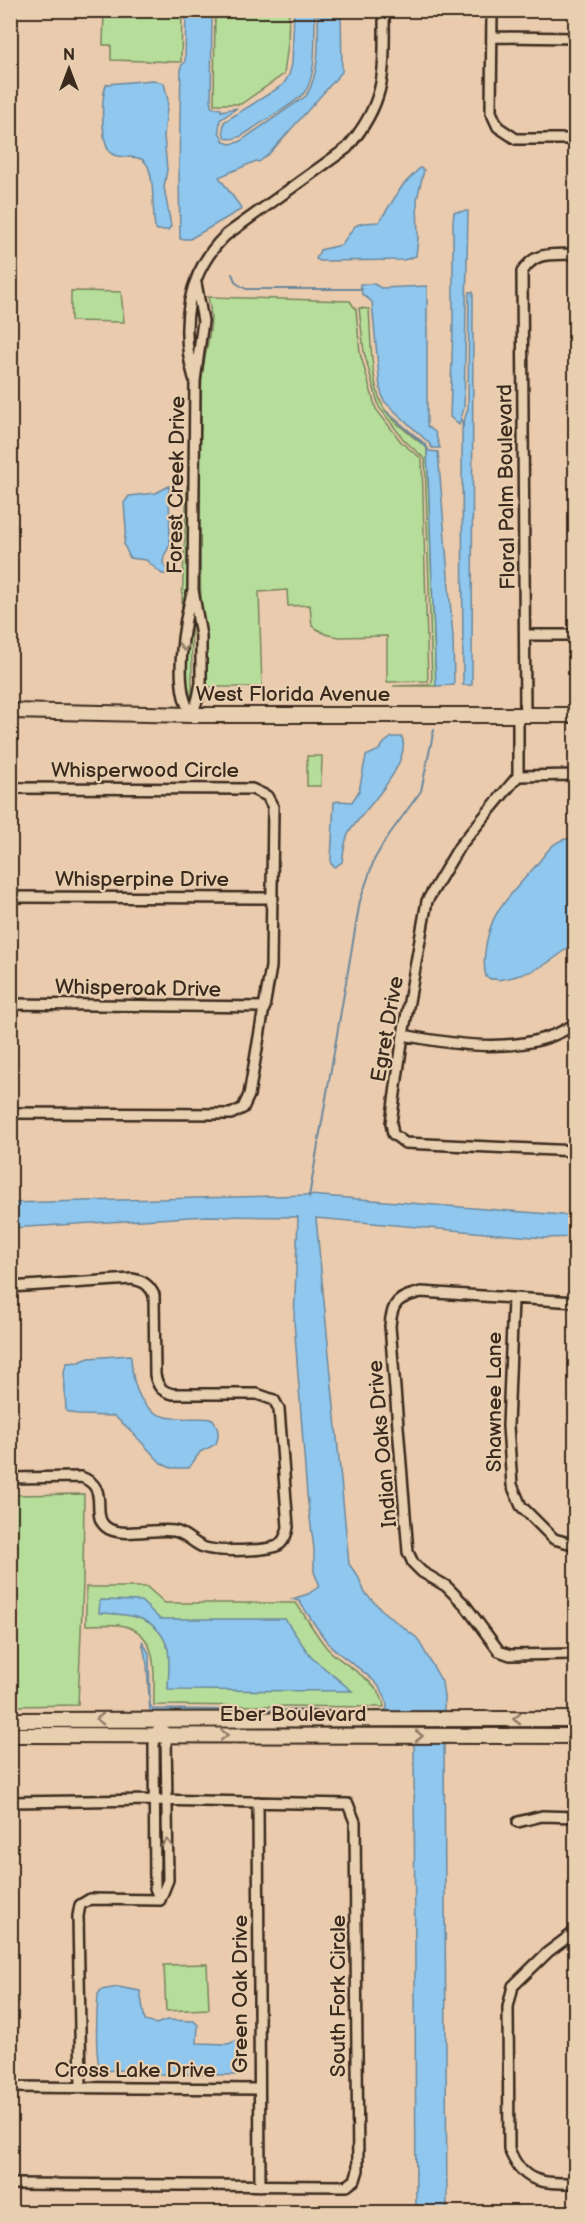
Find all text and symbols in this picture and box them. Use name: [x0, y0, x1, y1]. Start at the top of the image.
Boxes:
north arrow: [39, 39, 99, 99]
text: N: [63, 46, 75, 65]
street label: Floral Palm Boulevard: [492, 384, 521, 590]
street label: Forest Creek Drive: [162, 396, 191, 574]
one-way arrow: [178, 643, 190, 652]
street label: West Florida Avenue: [196, 682, 390, 707]
street label: Whisperwood Circle: [51, 758, 239, 783]
street label: Whisperpine Drive: [55, 867, 229, 892]
street label: Egret Drive: [366, 974, 409, 1084]
street label: Whisperoak Drive: [55, 975, 221, 1002]
street label: Shawnee Lane: [482, 1332, 507, 1472]
street label: Indian Oaks Drive: [363, 1359, 402, 1529]
street label: Eber Boulevard: [220, 1702, 366, 1727]
one-way arrow: [95, 1713, 104, 1725]
one-way arrow: [513, 1713, 522, 1725]
one-way arrow: [220, 1729, 229, 1741]
one-way arrow: [415, 1730, 424, 1742]
one-way arrow: [161, 1839, 173, 1848]
street label: Green Oak Drive: [228, 1915, 253, 2073]
street label: South Fork Circle: [326, 1915, 351, 2077]
street label: Cross Lake Drive: [54, 2058, 216, 2083]

